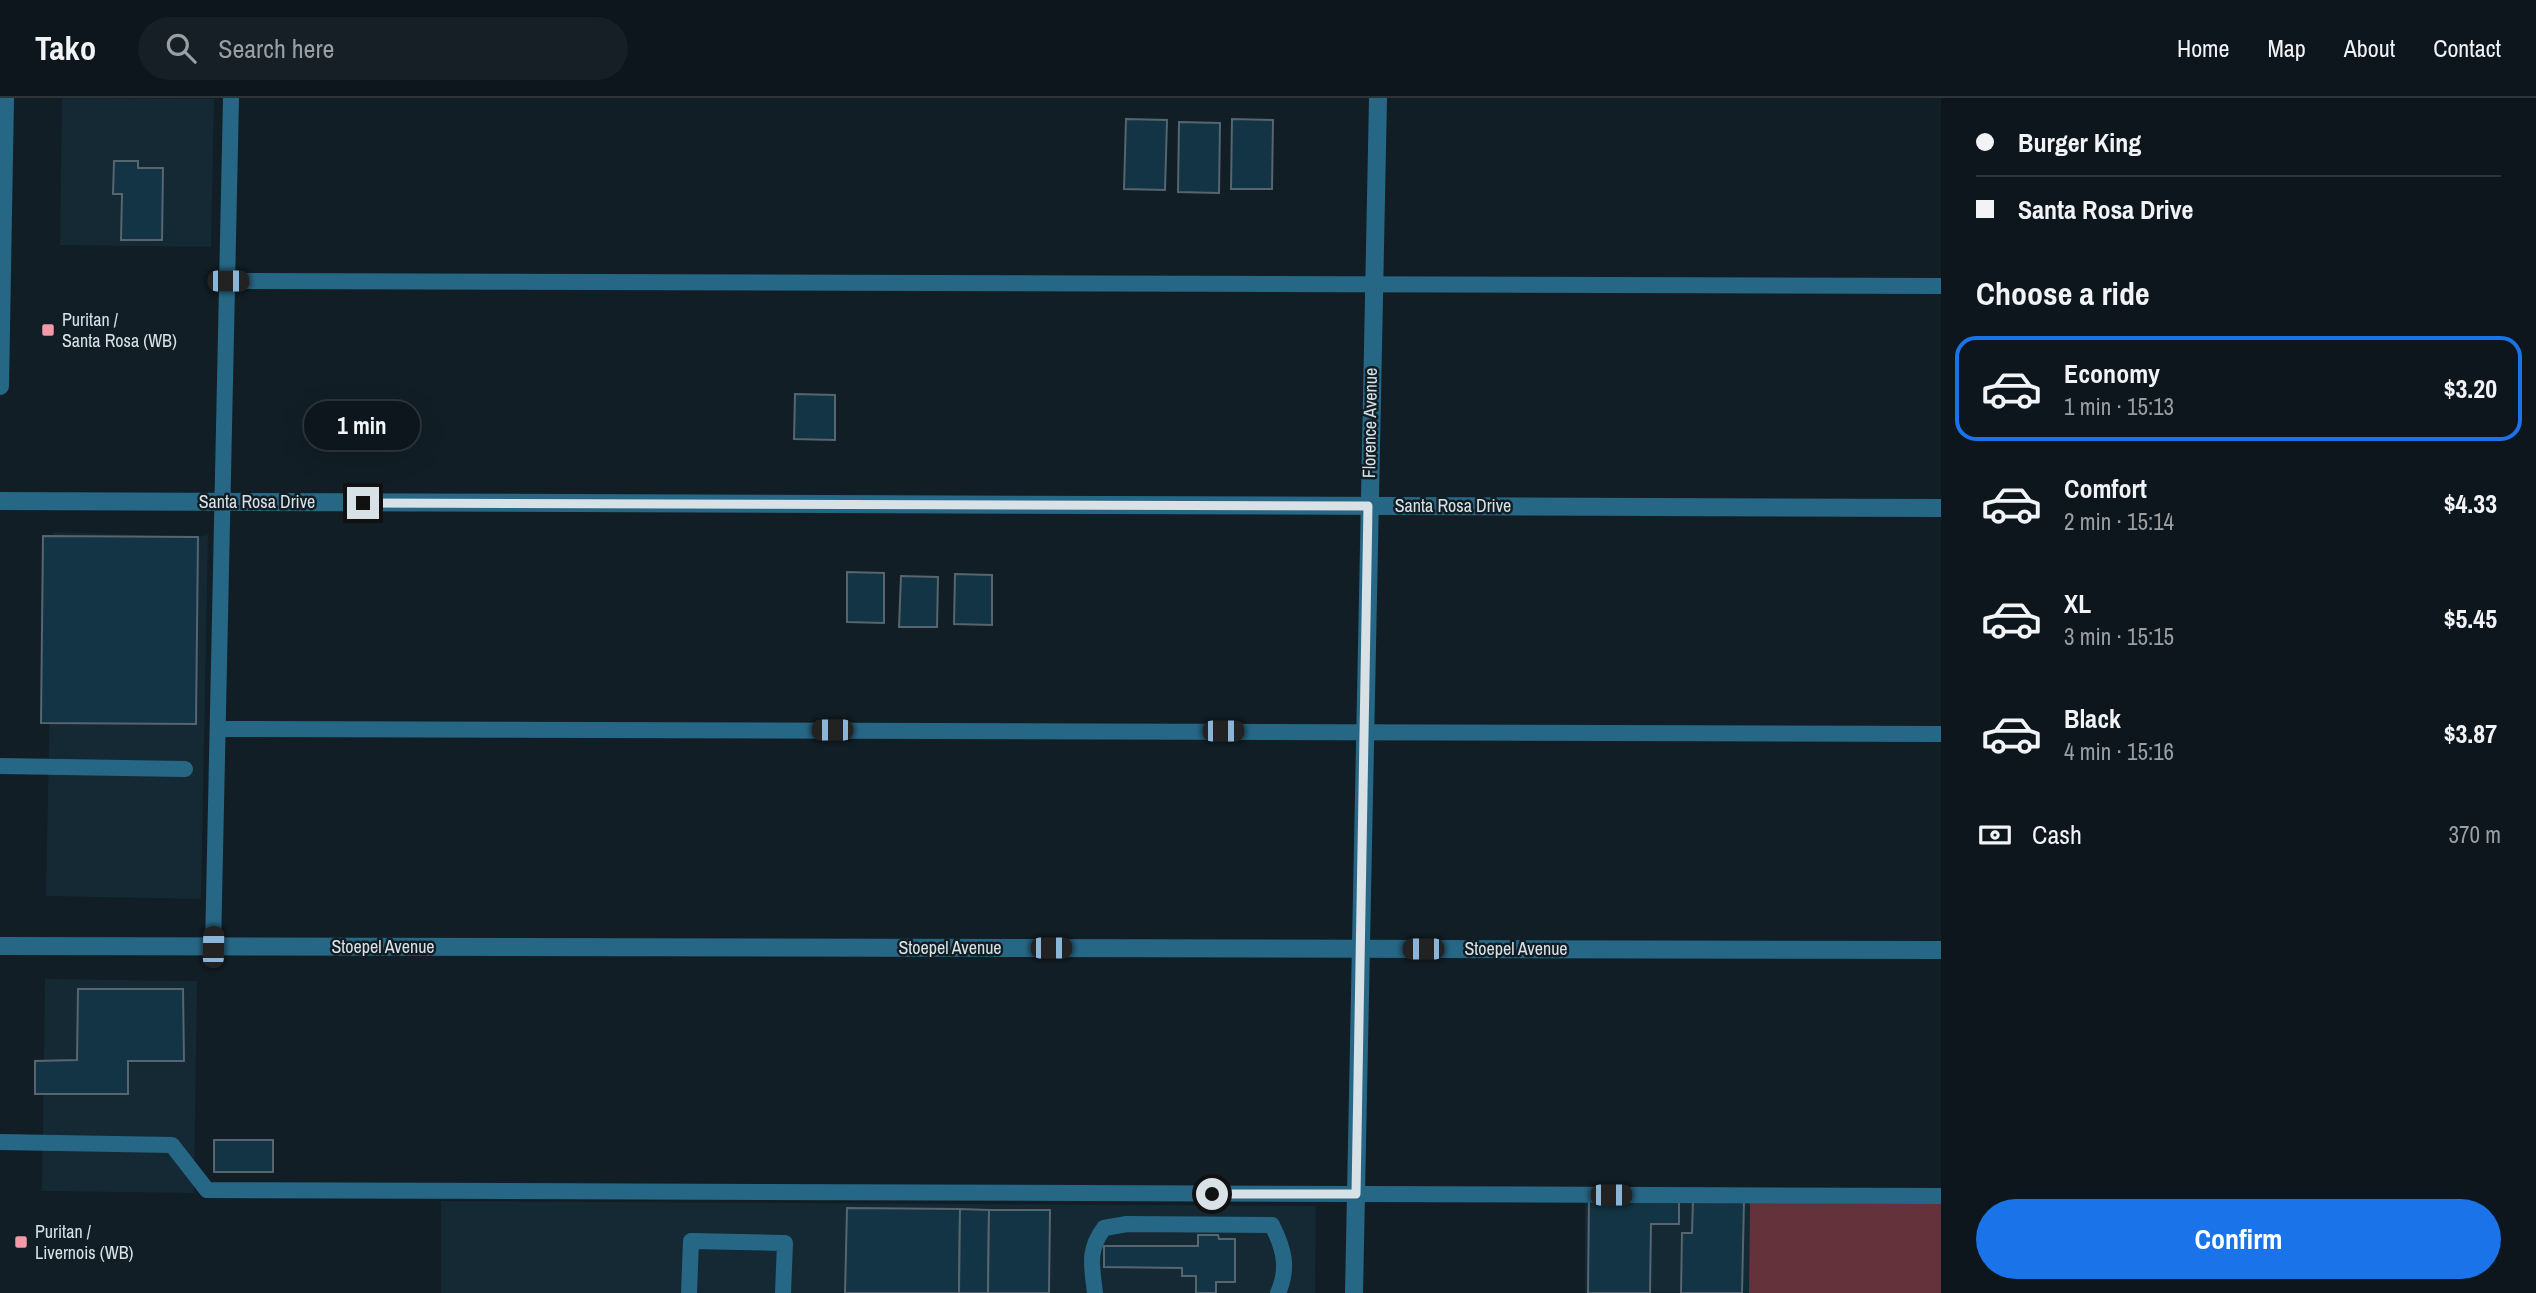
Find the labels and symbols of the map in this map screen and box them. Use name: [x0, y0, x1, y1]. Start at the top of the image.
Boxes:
car: [208, 271, 250, 292]
place label: Puritan / Santa Rosa (WB): [62, 307, 177, 353]
marker: Puritan / Santa Rosa (WB): [40, 322, 56, 338]
street label: Florence Avenue: [1356, 368, 1383, 478]
callout: 1 min: [305, 402, 421, 450]
route end: [347, 487, 379, 519]
street label: Santa Rosa Drive: [199, 489, 315, 514]
street label: Santa Rosa Drive: [1395, 493, 1511, 518]
car: [812, 720, 854, 741]
car: [1203, 721, 1245, 742]
car: [203, 926, 224, 968]
street label: Stoepel Avenue: [331, 934, 435, 959]
street label: Stoepel Avenue: [898, 935, 1002, 960]
street label: Stoepel Avenue: [1464, 936, 1568, 961]
car: [1031, 938, 1073, 959]
car: [1403, 939, 1445, 960]
route start: [1196, 1178, 1228, 1210]
car: [1591, 1185, 1633, 1206]
place label: Puritan / Livernois (WB): [35, 1219, 134, 1265]
marker: Puritan / Livernois (WB): [13, 1234, 29, 1250]

